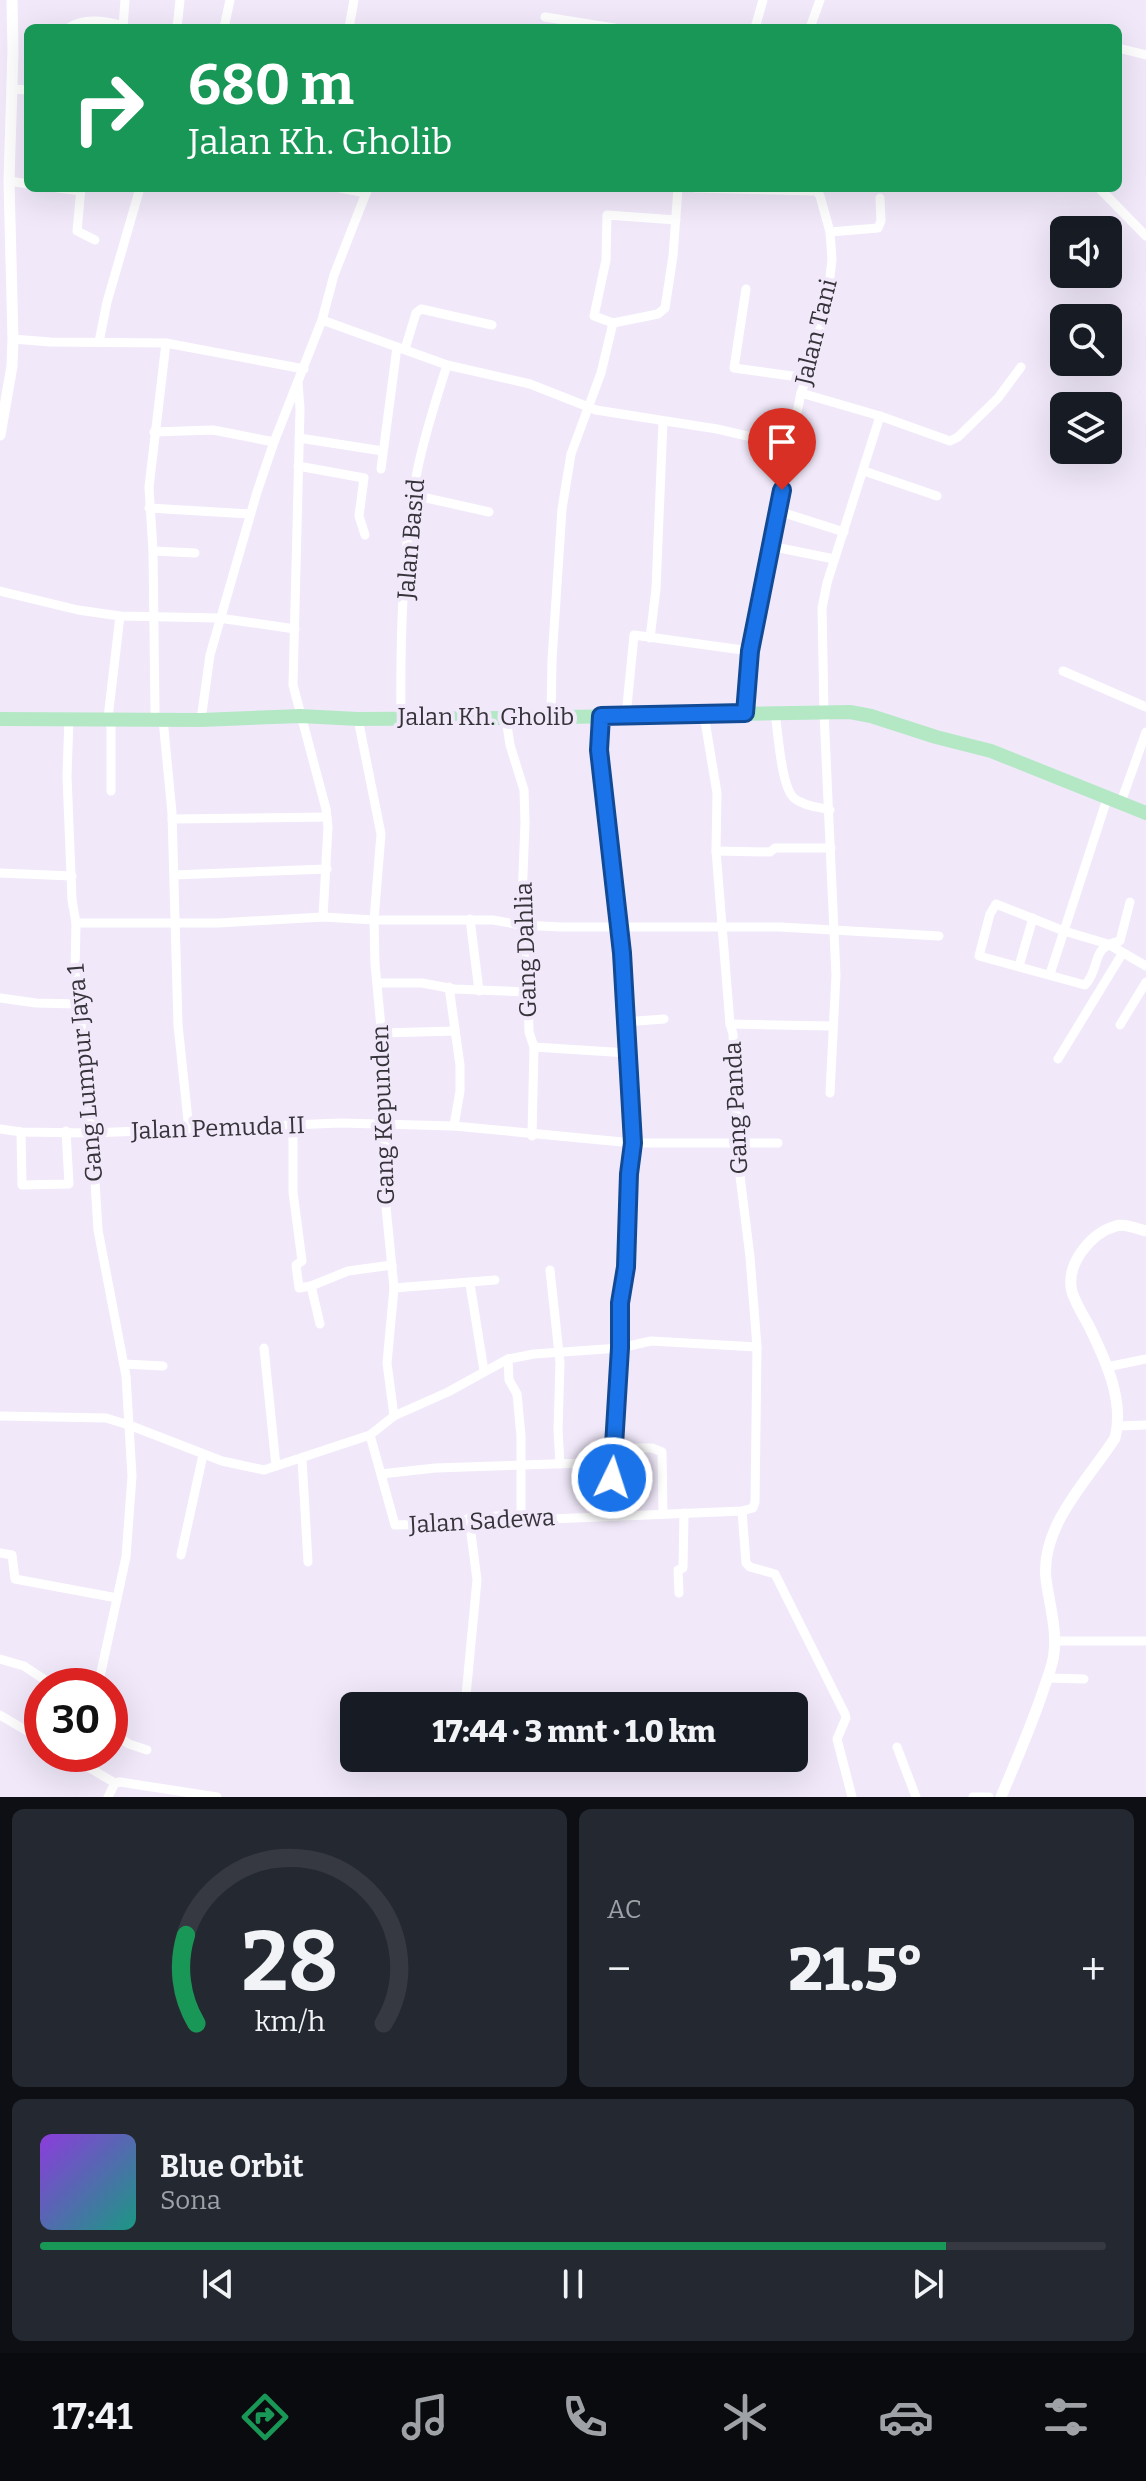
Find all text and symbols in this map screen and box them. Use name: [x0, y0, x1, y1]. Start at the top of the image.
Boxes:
text: 680 m: [188, 52, 354, 119]
icon: right: [56, 56, 160, 160]
text: Jalan Kh. Gholib: [188, 120, 452, 164]
map controls: [1050, 216, 1122, 464]
button: sound: [1050, 216, 1122, 288]
street label: Jalan Tani: [789, 276, 843, 389]
button: search: [1050, 304, 1122, 376]
button: layers: [1050, 392, 1122, 464]
pin: [748, 408, 816, 490]
icon: arrive: [760, 420, 804, 464]
street label: Jalan Basid: [392, 477, 430, 602]
street label: Jalan Kh. Gholib: [397, 703, 574, 731]
street label: Gang Dahlia: [510, 882, 542, 1018]
street label: Gang Lumpur Jaya 1: [61, 963, 108, 1183]
street label: Gang Kepunden: [366, 1025, 400, 1205]
street label: Gang Panda: [719, 1041, 753, 1175]
street label: Jalan Pemuda II: [130, 1111, 305, 1145]
position arrow: [570, 1436, 654, 1520]
street label: Jalan Sadewa: [407, 1503, 556, 1539]
speed limit sign: 30: [24, 1668, 128, 1772]
text: 17:44 · 3 mnt · 1.0 km: [433, 1714, 715, 1750]
text: AC: [607, 1894, 642, 1925]
text: 28: [241, 1912, 338, 2012]
text: 21.5°: [788, 1934, 924, 2006]
text: −: [607, 1943, 631, 1996]
text: +: [1081, 1943, 1106, 1996]
text: km/h: [254, 2004, 325, 2039]
text: Blue Orbit: [160, 2149, 304, 2185]
text: Sona: [160, 2185, 221, 2216]
icon: previous: [196, 2262, 240, 2306]
icon: pause: [551, 2262, 595, 2306]
icon: next: [906, 2262, 950, 2306]
icon: directions: [237, 2389, 293, 2445]
icon: music: [397, 2389, 453, 2445]
icon: phone: [557, 2389, 613, 2445]
icon: climate: [717, 2389, 773, 2445]
icon: car: [878, 2389, 934, 2445]
icon: filters: [1038, 2389, 1094, 2445]
text: 17:41: [52, 2395, 133, 2439]

